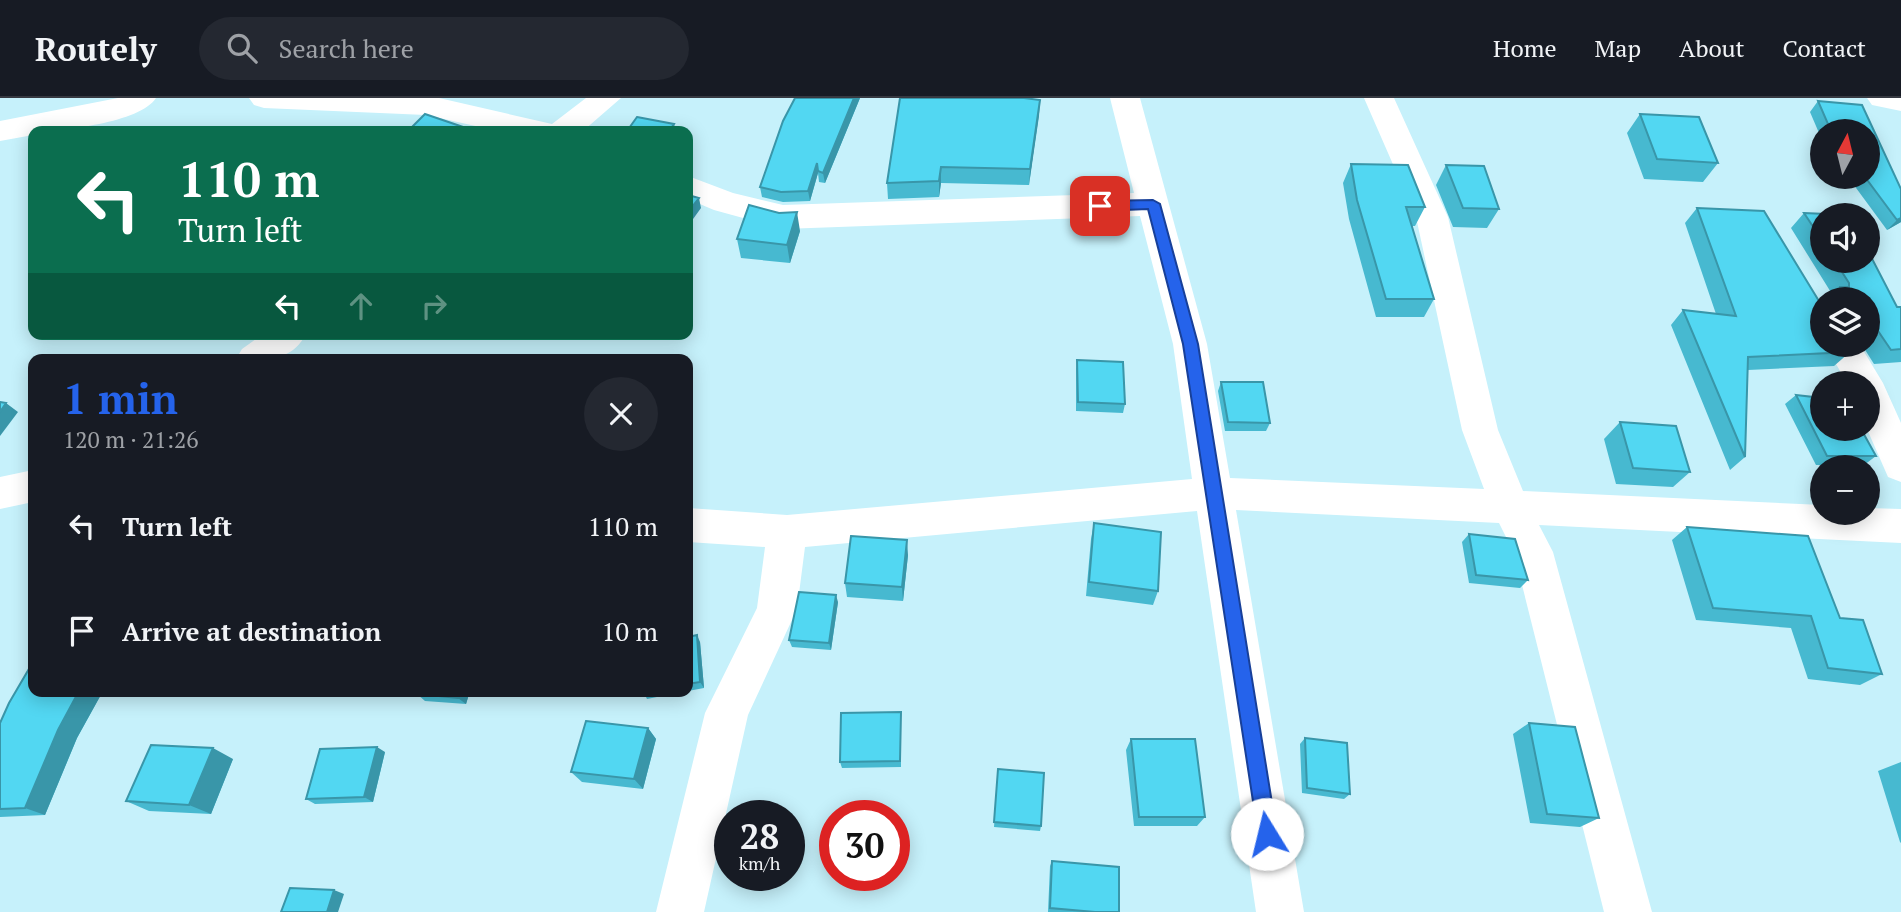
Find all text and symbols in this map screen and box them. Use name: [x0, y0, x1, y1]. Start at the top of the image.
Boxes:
search box: [199, 17, 689, 80]
text: Routely: [35, 27, 157, 70]
icon: search: [223, 29, 261, 67]
text: Search here: [279, 31, 414, 65]
text: Home: [1493, 32, 1557, 64]
text: Map: [1595, 32, 1641, 64]
text: About: [1679, 32, 1745, 64]
text: Contact: [1783, 32, 1866, 64]
north arrow: [1810, 119, 1880, 189]
map controls: [1810, 119, 1880, 525]
text: 110 m: [178, 146, 320, 211]
icon: left: [63, 154, 154, 245]
pin: [1070, 176, 1130, 236]
icon: arrive: [1081, 187, 1119, 225]
button: sound: [1810, 203, 1880, 273]
text: Turn left: [178, 209, 302, 251]
icon: left: [269, 287, 307, 325]
icon: ahead: [342, 287, 380, 325]
icon: right: [415, 287, 453, 325]
button: layers: [1810, 287, 1880, 357]
text: 1 min: [63, 370, 178, 426]
button: +: [1810, 371, 1880, 441]
button: close: [584, 377, 658, 451]
text: 120 m · 21:26: [63, 424, 198, 455]
button: −: [1810, 455, 1880, 525]
icon: left: [63, 507, 101, 545]
text: Turn left: [122, 509, 232, 543]
text: 110 m: [588, 509, 658, 543]
icon: arrive: [63, 612, 101, 650]
text: Arrive at destination: [122, 614, 381, 648]
text: 10 m: [602, 614, 658, 648]
position arrow: [1230, 797, 1304, 871]
speed limit sign: 30: [819, 800, 910, 891]
text: 28: [740, 813, 779, 859]
text: km/h: [739, 851, 780, 875]

